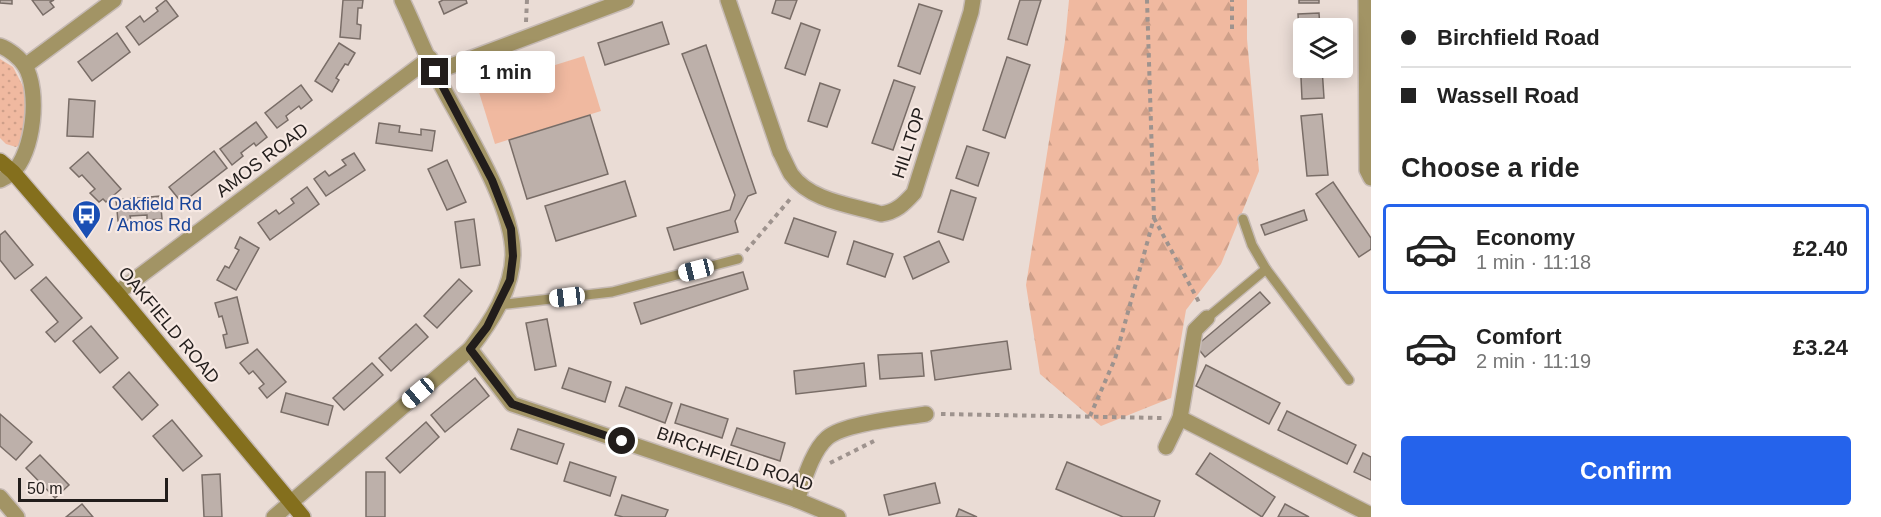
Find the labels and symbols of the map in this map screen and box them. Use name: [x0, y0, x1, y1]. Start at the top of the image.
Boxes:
callout: 1 min: [456, 51, 555, 93]
route end: [421, 58, 448, 85]
street label: HILLTOP: [888, 105, 930, 181]
street label: AMOS ROAD: [212, 119, 312, 201]
place label: Oakfield Rd / Amos Rd: [108, 194, 202, 235]
bus stop icon: Oakfield Rd / Amos Rd: [71, 198, 103, 240]
car: [676, 257, 716, 283]
street label: OAKFIELD ROAD: [114, 263, 224, 387]
car: [548, 286, 586, 308]
car: [398, 375, 438, 411]
street label: BIRCHFIELD ROAD: [654, 423, 816, 495]
route start: [608, 427, 635, 454]
scale bar: [18, 475, 168, 502]

